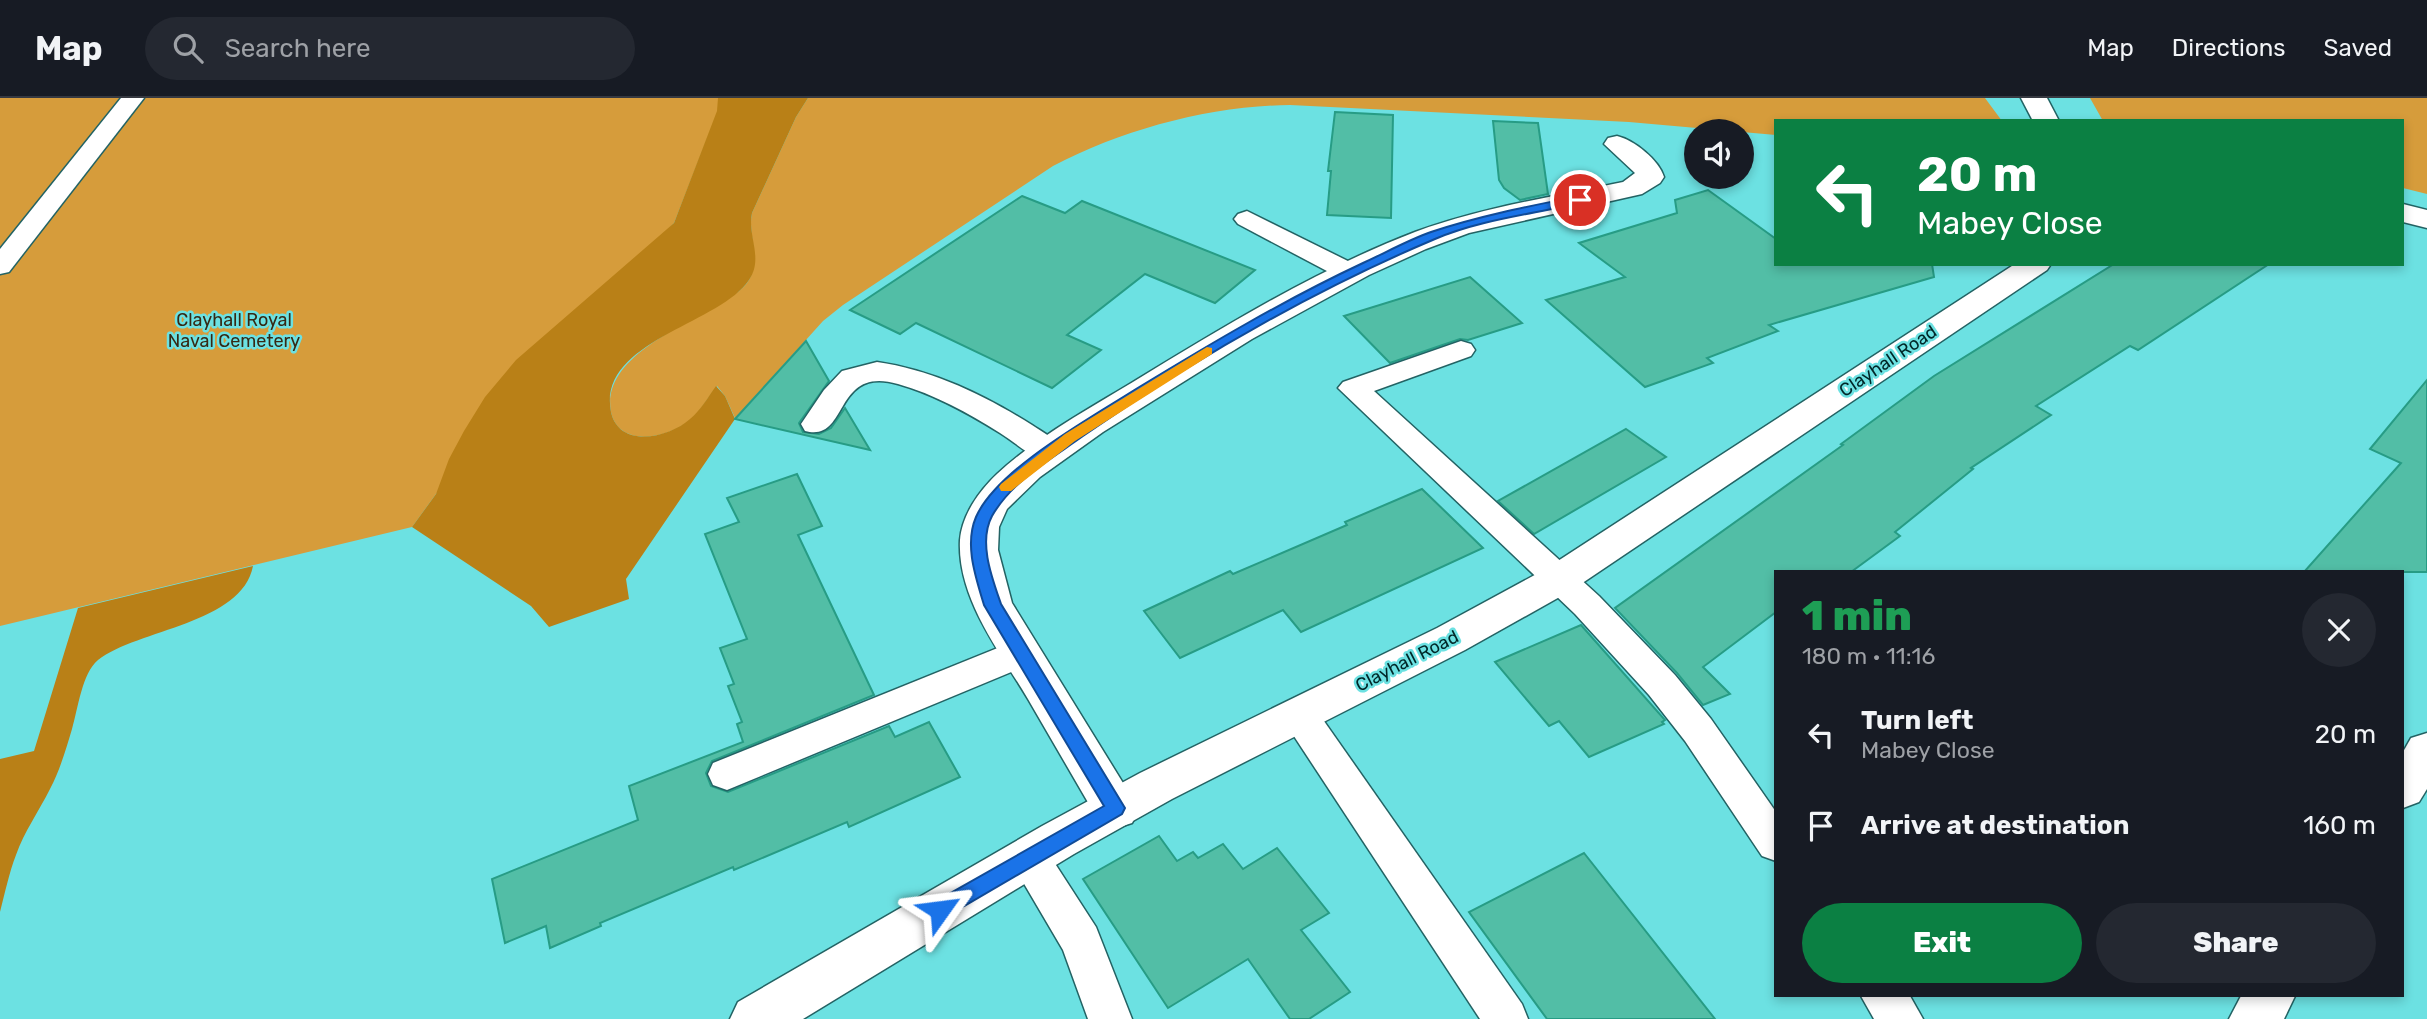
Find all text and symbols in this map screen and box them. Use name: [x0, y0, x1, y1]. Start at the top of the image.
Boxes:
search box: [145, 17, 635, 80]
text: Map: [35, 29, 103, 68]
icon: search: [169, 29, 207, 67]
text: Search here: [225, 33, 370, 64]
text: Map: [2087, 34, 2134, 62]
text: Directions: [2172, 34, 2285, 62]
text: Saved: [2323, 34, 2392, 62]
map controls: [1684, 119, 1754, 189]
button: sound: [1684, 119, 1754, 189]
text: 20 m: [1917, 145, 2038, 203]
icon: left: [1802, 147, 1893, 238]
pin: [1550, 170, 1610, 230]
icon: arrive: [1561, 181, 1599, 219]
text: Mabey Close: [1917, 204, 2103, 242]
park label: Clayhall Royal Naval Cemetery: [168, 309, 300, 352]
street label: Clayhall Road: [1835, 320, 1941, 402]
text: 1 min: [1802, 591, 1912, 641]
button: close: [2302, 593, 2376, 667]
street label: Clayhall Road: [1352, 626, 1462, 696]
text: 180 m · 11:16: [1802, 642, 1935, 670]
text: Turn left: [1861, 705, 1973, 736]
icon: left: [1802, 716, 1840, 754]
text: 20 m: [2315, 719, 2376, 750]
text: Mabey Close: [1861, 736, 1995, 764]
icon: arrive: [1802, 807, 1840, 845]
text: Arrive at destination: [1861, 810, 2129, 841]
text: 160 m: [2303, 810, 2376, 841]
position arrow: [903, 873, 977, 947]
button: Exit: [1802, 903, 2082, 983]
button: Share: [2096, 903, 2376, 983]

